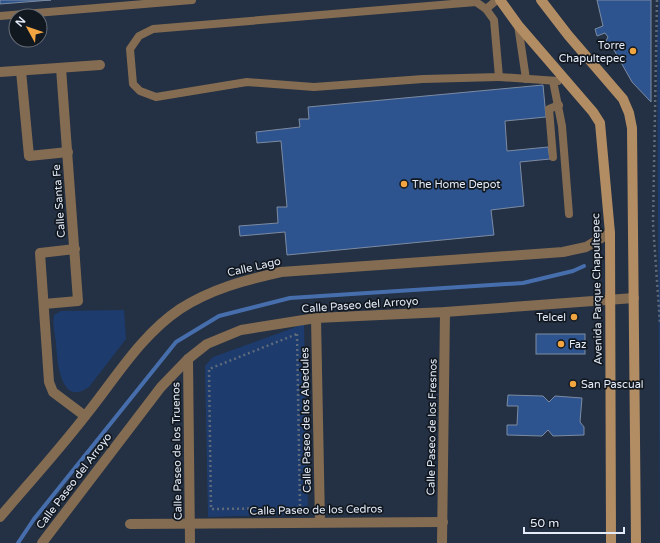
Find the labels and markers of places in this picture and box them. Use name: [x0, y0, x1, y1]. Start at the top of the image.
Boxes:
place label: Torre Chapultepec: [559, 39, 625, 65]
marker: Torre Chapultepec: [628, 46, 638, 56]
place label: The Home Depot: [412, 178, 501, 191]
marker: The Home Depot: [399, 179, 409, 189]
place label: Telcel: [536, 311, 566, 324]
marker: Telcel: [569, 312, 579, 322]
place label: Faz: [569, 338, 587, 351]
marker: Faz: [556, 339, 566, 349]
place label: San Pascual: [581, 378, 644, 391]
marker: San Pascual: [568, 379, 578, 389]

